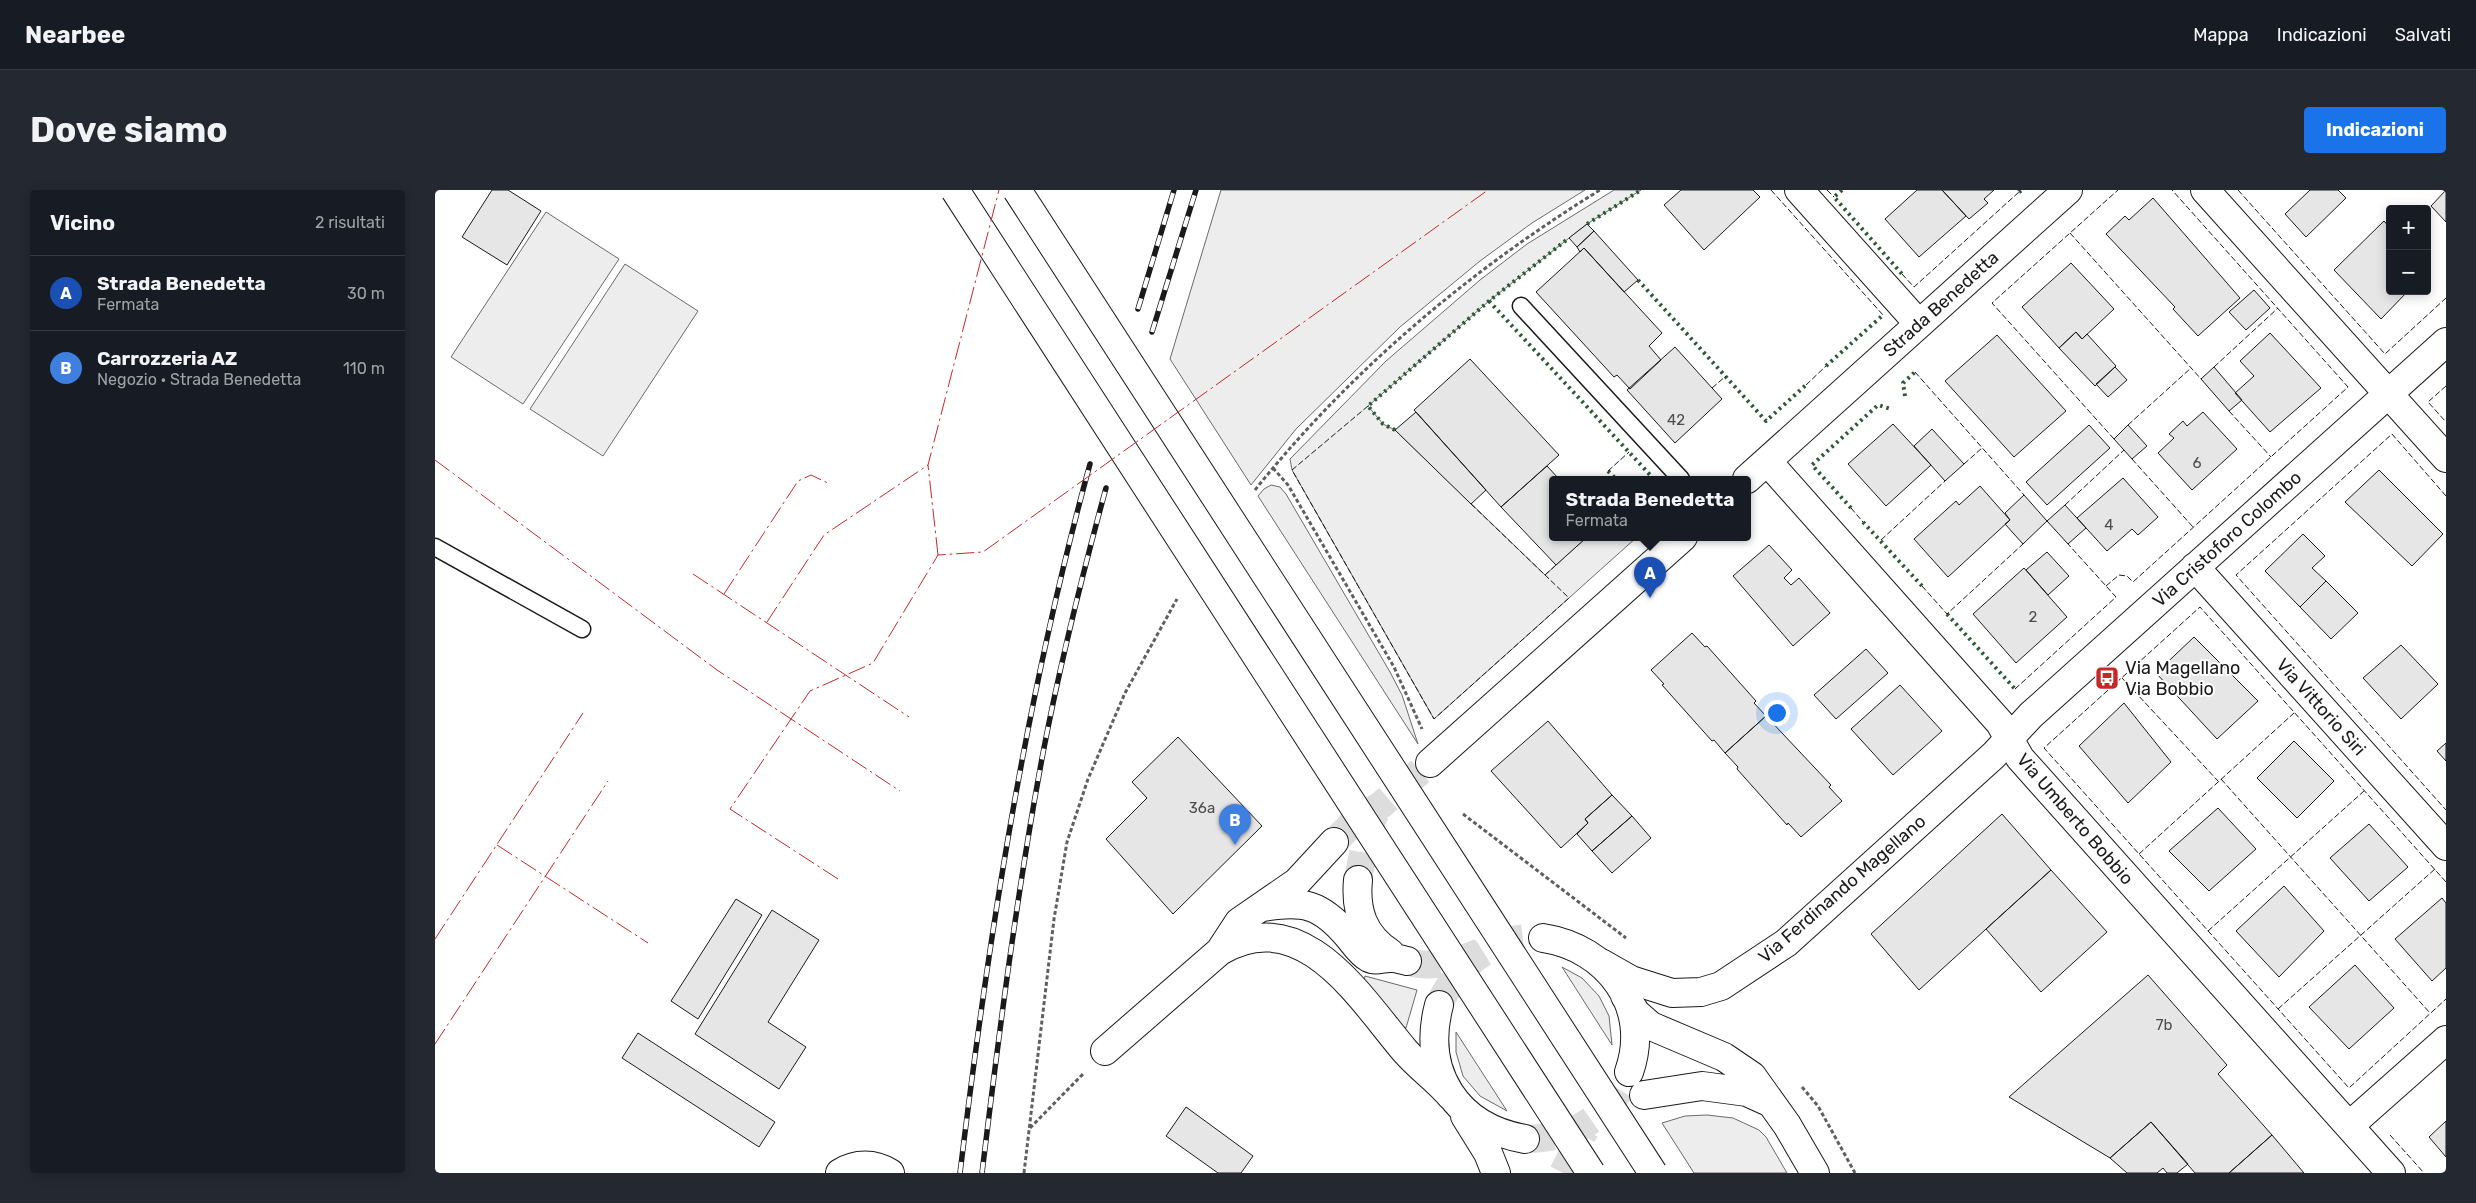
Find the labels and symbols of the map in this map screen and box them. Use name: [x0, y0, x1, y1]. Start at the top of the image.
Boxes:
street label: Strada Benedetta: [1879, 246, 2003, 362]
house number: 42: [1667, 411, 1685, 429]
house number: 6: [2192, 454, 2202, 472]
street label: Via Cristoforo Colombo: [2148, 466, 2306, 612]
house number: 4: [2104, 516, 2114, 534]
pin: A: [1634, 557, 1666, 598]
house number: 2: [2029, 608, 2038, 626]
street label: Via Vittorio Siri: [2272, 654, 2370, 760]
place label: Via Magellano Via Bobbio: [2125, 657, 2240, 700]
bus stop icon: Via Magellano Via Bobbio: [2094, 665, 2120, 691]
your location: [1764, 700, 1790, 726]
street label: Via Umberto Bobbio: [2012, 749, 2138, 889]
house number: 36a: [1189, 799, 1215, 817]
pin: B: [1219, 804, 1251, 845]
street label: Via Ferdinando Magellano: [1754, 810, 1930, 968]
house number: 7b: [2156, 1016, 2172, 1034]

